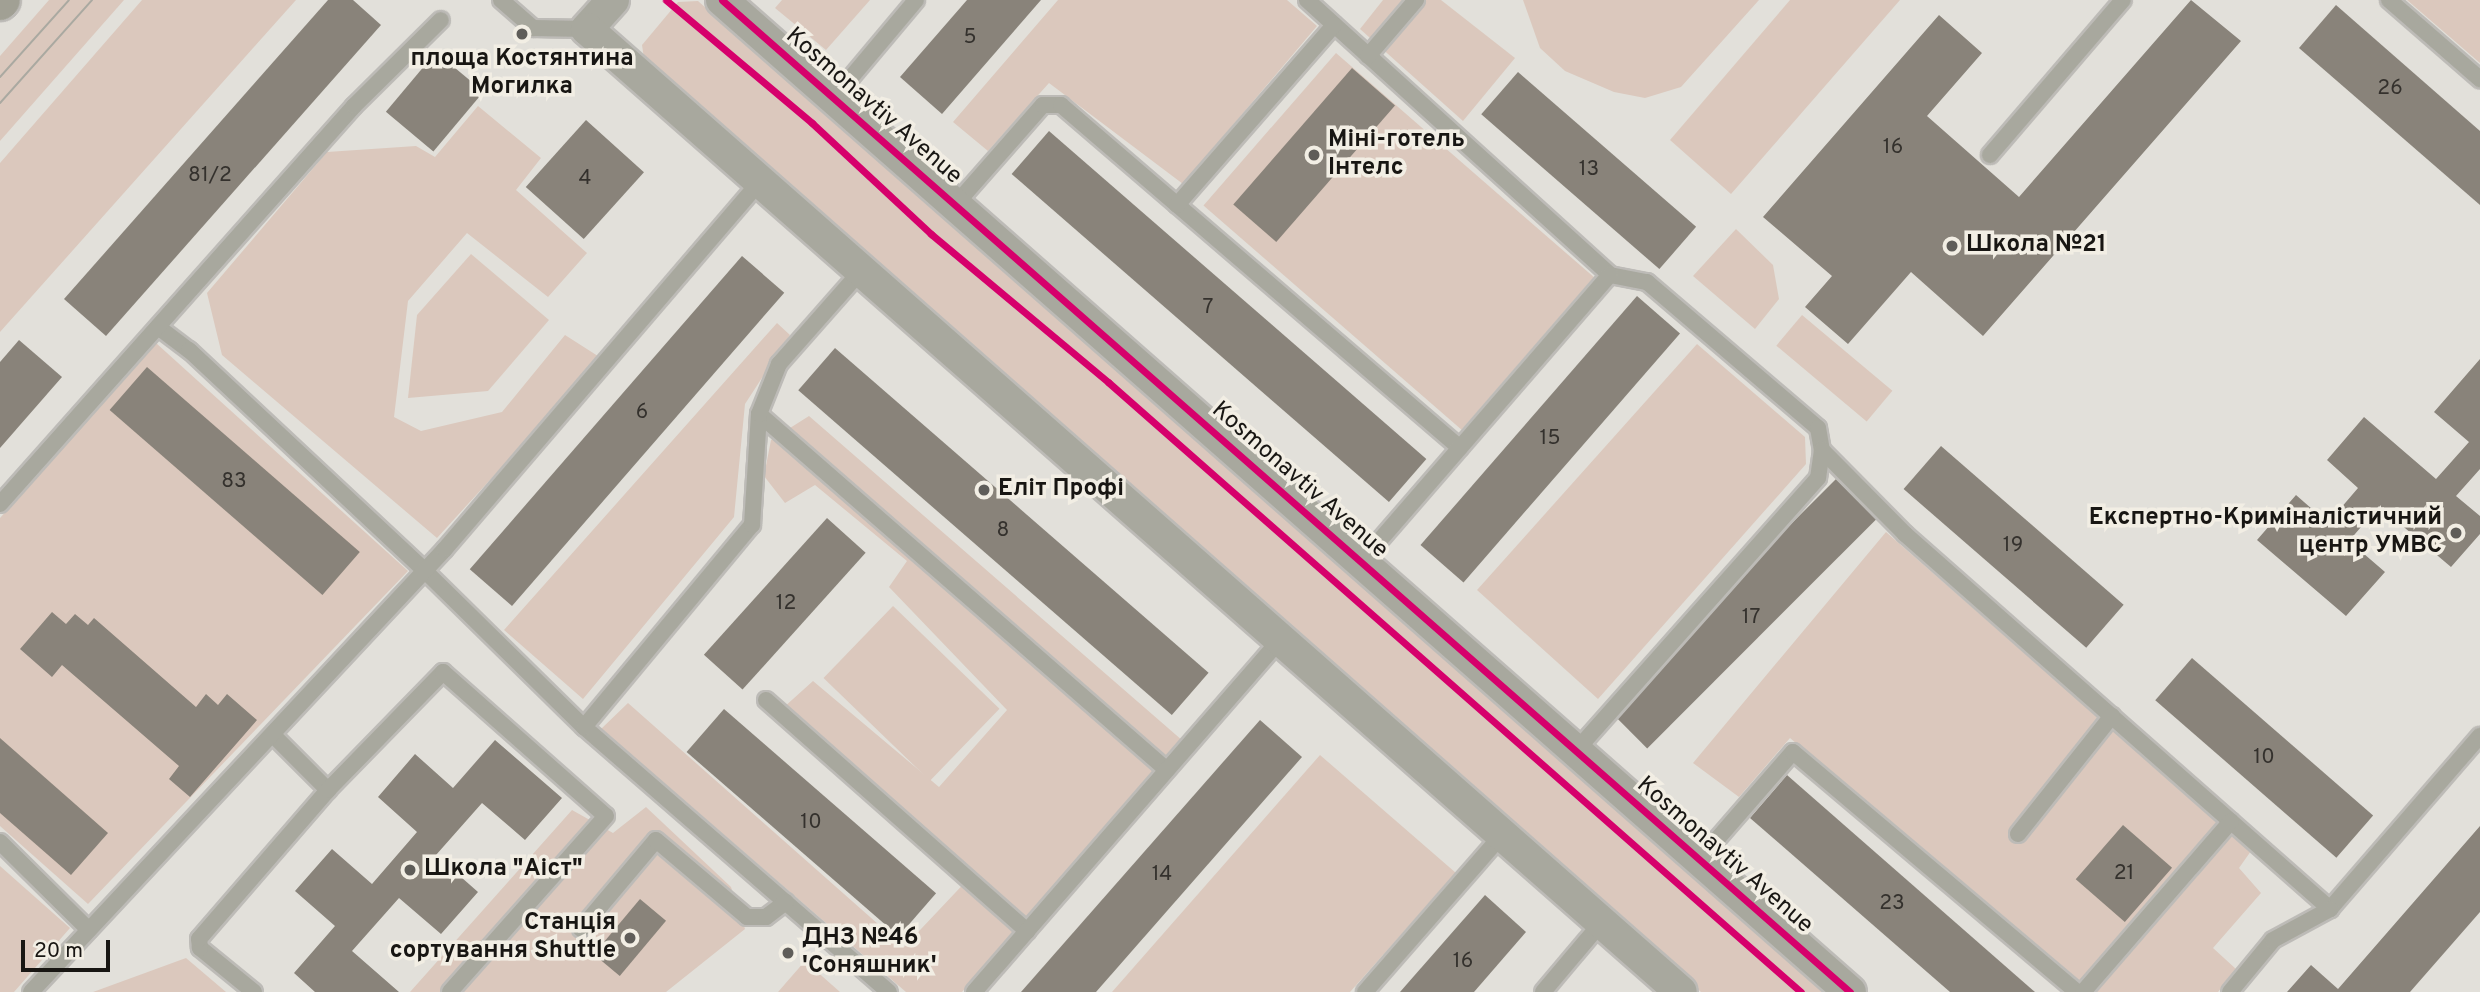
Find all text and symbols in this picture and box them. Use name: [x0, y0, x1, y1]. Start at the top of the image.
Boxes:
street label: Kosmonavtiv Avenue: [779, 22, 967, 192]
house number: 5: [963, 25, 977, 51]
marker: площа Костянтина Могилка: [514, 26, 530, 42]
place label: площа Костянтина Могилка: [410, 46, 634, 102]
house number: 26: [2377, 76, 2403, 102]
place label: Міні-готель Інтелс: [1328, 127, 1465, 183]
house number: 16: [1883, 135, 1903, 161]
marker: Міні-готель Інтелс: [1306, 147, 1322, 163]
house number: 13: [1579, 157, 1599, 183]
house number: 81/2: [188, 163, 232, 189]
house number: 4: [578, 166, 592, 192]
place label: Школа №21: [1966, 232, 2107, 260]
marker: Школа №21: [1944, 238, 1960, 254]
house number: 7: [1203, 295, 1213, 321]
street label: Kosmonavtiv Avenue: [1205, 396, 1393, 566]
house number: 6: [636, 400, 648, 426]
house number: 15: [1540, 426, 1560, 452]
house number: 83: [221, 469, 247, 495]
place label: Еліт Профі: [998, 476, 1124, 504]
marker: Еліт Профі: [976, 482, 992, 498]
place label: Експертно-Криміналістичний центр УМВС: [2089, 505, 2442, 561]
house number: 8: [997, 518, 1009, 544]
marker: Експертно-Криміналістичний центр УМВС: [2448, 525, 2464, 541]
house number: 19: [2003, 533, 2023, 559]
house number: 12: [776, 591, 796, 617]
house number: 17: [1742, 605, 1760, 631]
house number: 10: [2253, 745, 2275, 771]
street label: Kosmonavtiv Avenue: [1630, 771, 1818, 941]
house number: 10: [800, 810, 822, 836]
place label: Школа "Аіст": [424, 856, 583, 884]
house number: 21: [2114, 861, 2134, 887]
marker: Школа "Аіст": [402, 862, 418, 878]
house number: 14: [1152, 862, 1172, 888]
house number: 23: [1879, 891, 1905, 917]
place label: Станція сортування Shuttle: [390, 910, 616, 966]
place label: ДНЗ №46 'Соняшник': [802, 925, 937, 981]
scale bar: [24, 926, 114, 970]
marker: Станція сортування Shuttle: [622, 930, 638, 946]
text: 20 m: [34, 938, 83, 965]
marker: ДНЗ №46 'Соняшник': [780, 945, 796, 961]
house number: 16: [1453, 949, 1473, 975]

